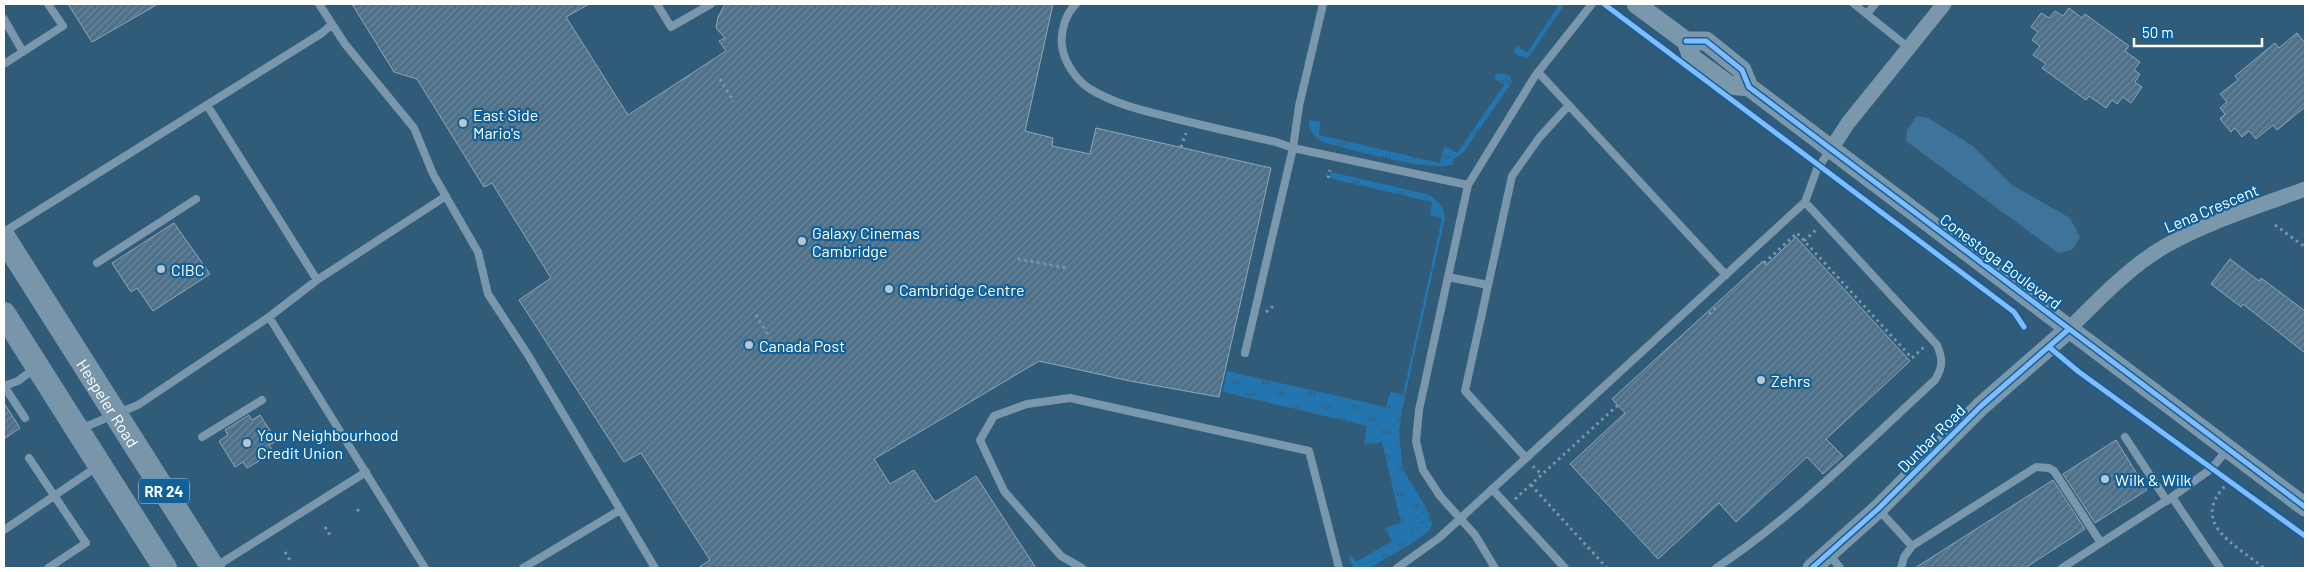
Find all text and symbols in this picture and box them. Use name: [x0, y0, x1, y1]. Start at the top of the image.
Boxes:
scale bar: [2134, 15, 2262, 47]
text: 50 m: [2142, 23, 2174, 41]
place label: East Side Mario's: [473, 105, 538, 142]
marker: East Side Mario's: [457, 117, 469, 129]
street label: Lena Crescent: [2161, 180, 2261, 236]
street label: Conestoga Boulevard: [1937, 209, 2065, 313]
place label: Galaxy Cinemas Cambridge: [812, 223, 920, 260]
marker: Galaxy Cinemas Cambridge: [796, 235, 808, 247]
place label: CIBC: [171, 260, 205, 279]
marker: CIBC: [155, 263, 167, 275]
place label: Cambridge Centre: [899, 280, 1025, 299]
marker: Cambridge Centre: [883, 283, 895, 295]
place label: Canada Post: [759, 336, 845, 355]
marker: Canada Post: [743, 339, 755, 351]
street label: Hespeler Road: [73, 355, 143, 450]
place label: Zehrs: [1771, 371, 1810, 390]
marker: Zehrs: [1755, 374, 1767, 386]
street label: Dunbar Road: [1893, 400, 1969, 476]
place label: Your Neighbourhood Credit Union: [257, 425, 398, 462]
marker: Your Neighbourhood Credit Union: [241, 437, 253, 449]
place label: Wilk & Wilk: [2115, 470, 2192, 489]
marker: Wilk & Wilk: [2099, 473, 2111, 485]
road number: RR 24: [139, 478, 189, 504]

